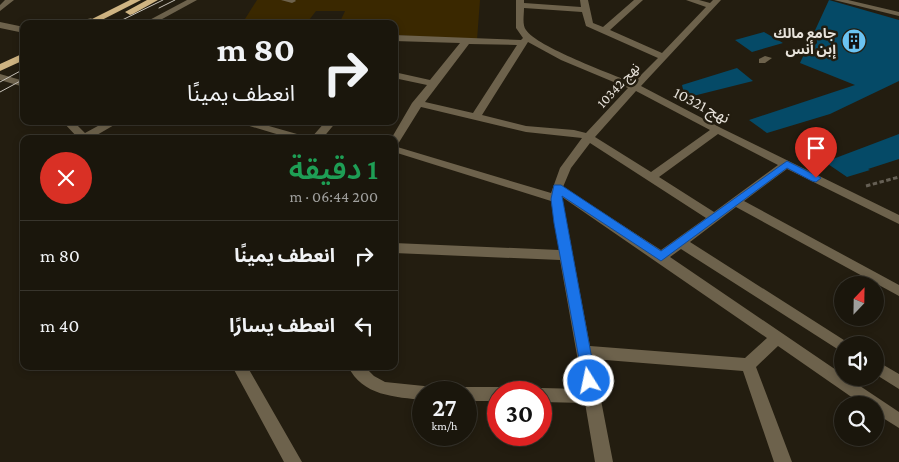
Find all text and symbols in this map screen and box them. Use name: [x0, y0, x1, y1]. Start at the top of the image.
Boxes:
place label: جامع مالك إبن أنس: [774, 25, 837, 59]
building icon: جامع مالك إبن أنس: [841, 28, 867, 54]
text: 80 m: [217, 30, 295, 69]
icon: right: [313, 40, 378, 105]
street label: نهج 10342: [593, 59, 645, 113]
text: انعطف يمينًا: [187, 81, 295, 106]
street label: نهج 10321: [669, 84, 733, 130]
pin: [795, 127, 837, 178]
icon: arrive: [802, 134, 830, 162]
button: close: [40, 152, 92, 204]
text: 1 دقيقة: [289, 152, 378, 185]
text: 200 m · 06:44: [289, 188, 378, 205]
icon: right: [350, 242, 378, 270]
text: 80 m: [40, 245, 80, 266]
text: انعطف يمينًا: [234, 245, 335, 266]
north arrow: [834, 276, 884, 326]
map controls: [834, 276, 884, 446]
icon: left: [350, 312, 378, 340]
text: 40 m: [40, 315, 79, 336]
text: انعطف يسارًا: [229, 315, 335, 336]
button: sound: [834, 336, 884, 386]
position arrow: [562, 354, 614, 406]
speed limit sign: 30: [487, 381, 552, 446]
text: 27: [432, 394, 457, 421]
button: search: [834, 396, 884, 446]
text: km/h: [432, 419, 457, 433]

